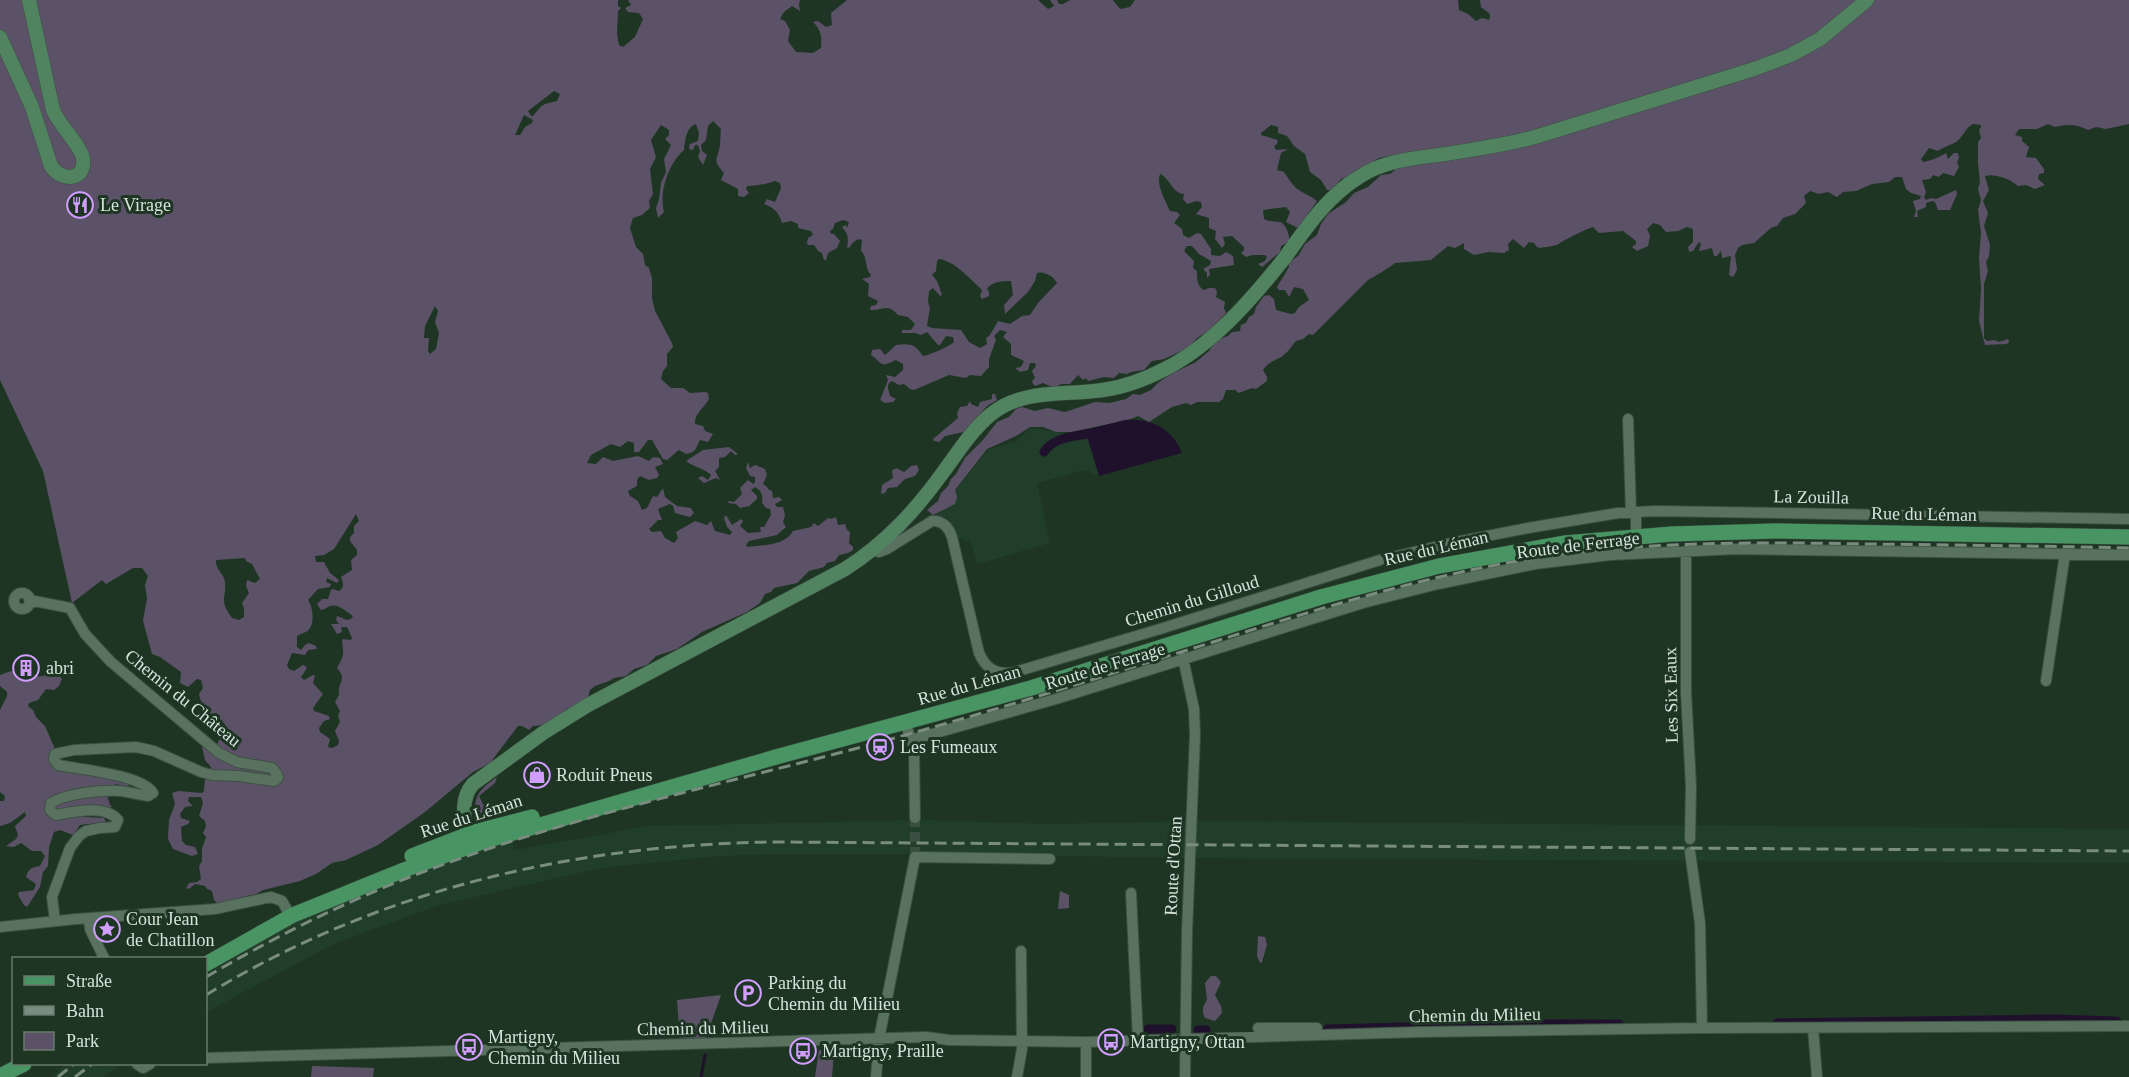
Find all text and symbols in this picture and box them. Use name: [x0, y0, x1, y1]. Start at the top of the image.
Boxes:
restaurant icon: Le Virage: [65, 190, 95, 220]
place label: Le Virage: [100, 195, 171, 215]
street label: La Zouilla: [1773, 486, 1849, 508]
street label: Rue du Léman: [1871, 503, 1977, 525]
street label: Rue du Léman: [1382, 526, 1490, 570]
street label: Route de Ferrage: [1515, 528, 1641, 562]
street label: Chemin du Gilloud: [1123, 571, 1261, 631]
street label: Route de Ferrage: [1043, 638, 1167, 694]
street label: Chemin du Château: [121, 645, 245, 751]
street label: Les Six Eaux: [1660, 647, 1682, 743]
building icon: abri: [11, 653, 41, 683]
place label: abri: [46, 658, 74, 678]
street label: Rue du Léman: [915, 661, 1023, 709]
station icon: Les Fumeaux: [865, 732, 895, 762]
place label: Les Fumeaux: [900, 737, 997, 757]
shop icon: Roduit Pneus: [522, 760, 552, 790]
place label: Roduit Pneus: [556, 765, 653, 785]
street label: Rue du Léman: [418, 790, 524, 842]
street label: Route d'Ottan: [1160, 816, 1186, 916]
place label: Cour Jean de Chatillon: [126, 909, 215, 950]
place icon: Cour Jean de Chatillon: [92, 914, 122, 944]
legend: [12, 957, 207, 1065]
text: Straße: [66, 971, 112, 991]
place label: Parking du Chemin du Milieu: [768, 973, 900, 1014]
parking icon: Parking du Chemin du Milieu: [733, 978, 763, 1008]
text: Bahn: [66, 1001, 104, 1021]
street label: Chemin du Milieu: [1409, 1004, 1541, 1026]
street label: Chemin du Milieu: [637, 1017, 769, 1039]
place label: Martigny, Chemin du Milieu: [488, 1027, 620, 1068]
bus stop icon: Martigny, Ottan: [1096, 1027, 1126, 1057]
text: Park: [66, 1031, 99, 1051]
bus stop icon: Martigny, Chemin du Milieu: [454, 1032, 484, 1062]
place label: Martigny, Ottan: [1130, 1032, 1245, 1052]
bus stop icon: Martigny, Praille: [788, 1036, 818, 1066]
place label: Martigny, Praille: [822, 1041, 944, 1061]

